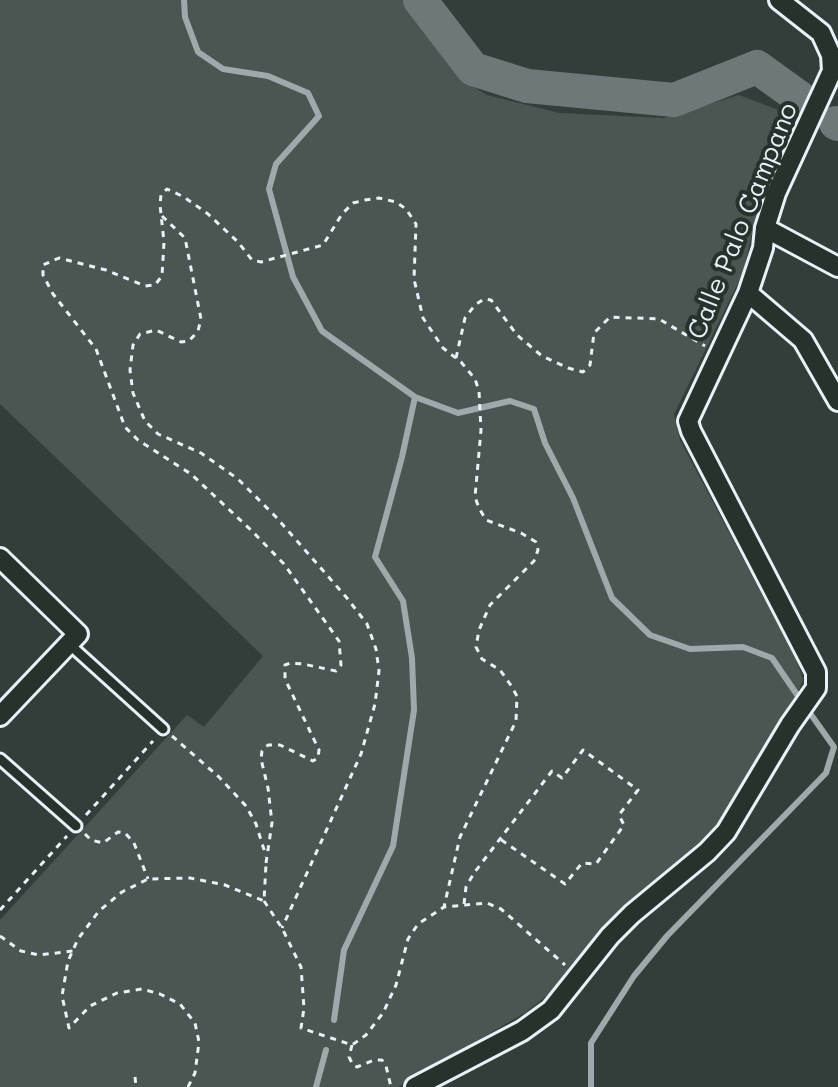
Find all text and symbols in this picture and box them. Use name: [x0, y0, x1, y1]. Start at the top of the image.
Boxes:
street label: Calle Palo Campano: [681, 98, 805, 344]

